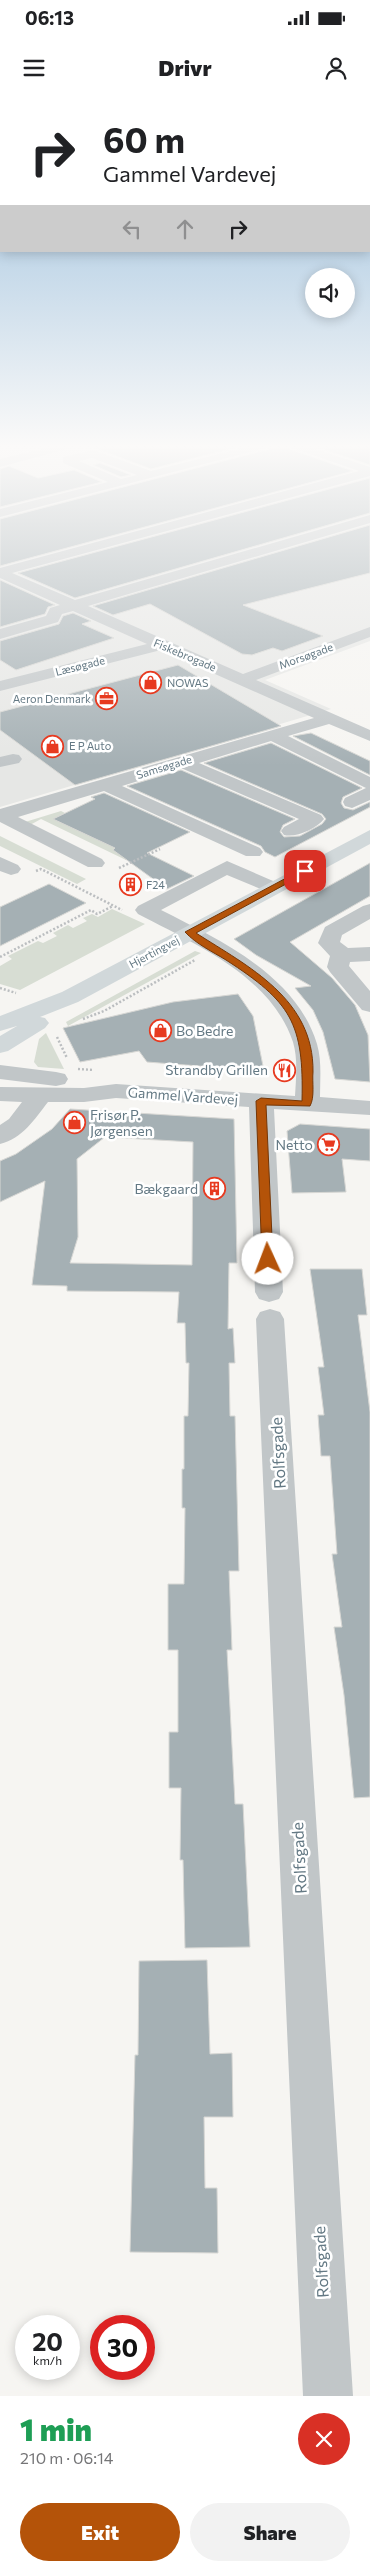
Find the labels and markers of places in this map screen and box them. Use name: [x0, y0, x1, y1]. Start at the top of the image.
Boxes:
shop icon: NOWAS: [139, 671, 163, 695]
place label: NOWAS: [167, 676, 209, 689]
office icon: Aeron Denmark: [95, 687, 119, 711]
place label: Aeron Denmark: [13, 692, 91, 705]
shop icon: E P Auto: [41, 734, 65, 758]
place label: E P Auto: [69, 739, 112, 752]
pin: [284, 850, 326, 892]
building icon: F24: [118, 873, 142, 897]
place label: F24: [146, 878, 165, 891]
shop icon: Bo Bedre: [148, 1019, 172, 1043]
place label: Bo Bedre: [176, 1022, 233, 1039]
restaurant icon: Strandby Grillen: [272, 1058, 296, 1082]
place label: Strandby Grillen: [165, 1061, 268, 1078]
place label: Frisør P. Jørgensen: [90, 1106, 153, 1139]
shop icon: Frisør P. Jørgensen: [62, 1111, 86, 1135]
supermarket icon: Netto: [317, 1133, 341, 1157]
place label: Netto: [275, 1136, 313, 1153]
building icon: Bækgaard: [202, 1177, 226, 1201]
place label: Bækgaard: [134, 1180, 198, 1197]

